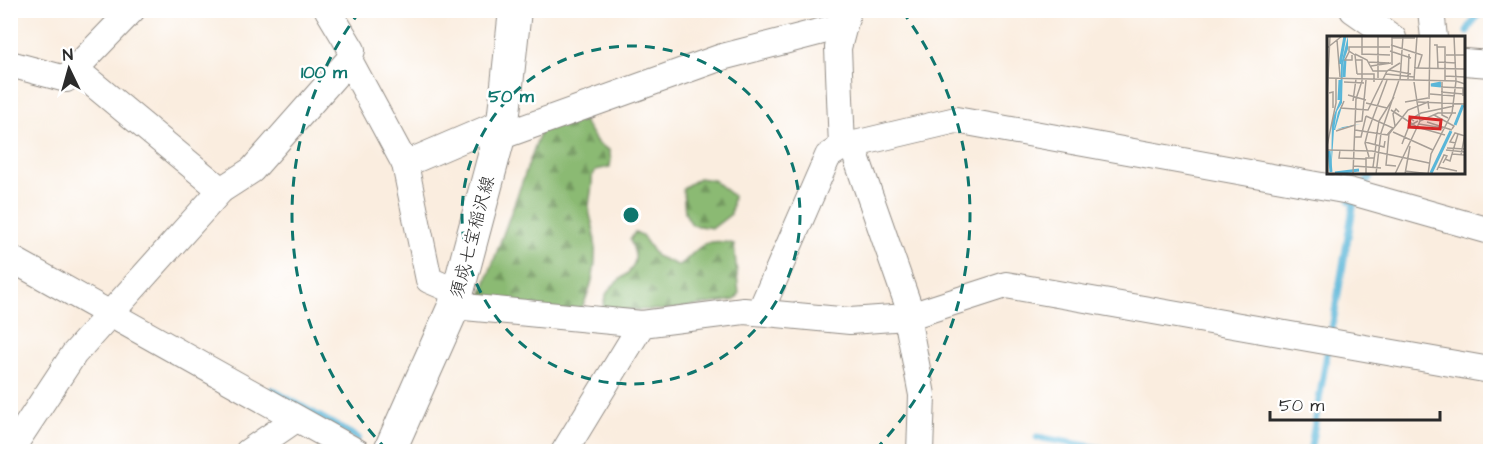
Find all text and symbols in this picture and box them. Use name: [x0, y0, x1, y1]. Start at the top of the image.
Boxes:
inset map: [1327, 36, 1465, 174]
north arrow: [39, 39, 99, 99]
text: N: [62, 44, 74, 66]
text: 100 m: [301, 60, 348, 85]
text: 50 m: [488, 84, 535, 109]
street label: 須成七宝稲沢線: [444, 173, 501, 301]
centre of rings: [621, 205, 641, 225]
scale bar: [1270, 384, 1440, 422]
text: 50 m: [1279, 393, 1324, 418]

